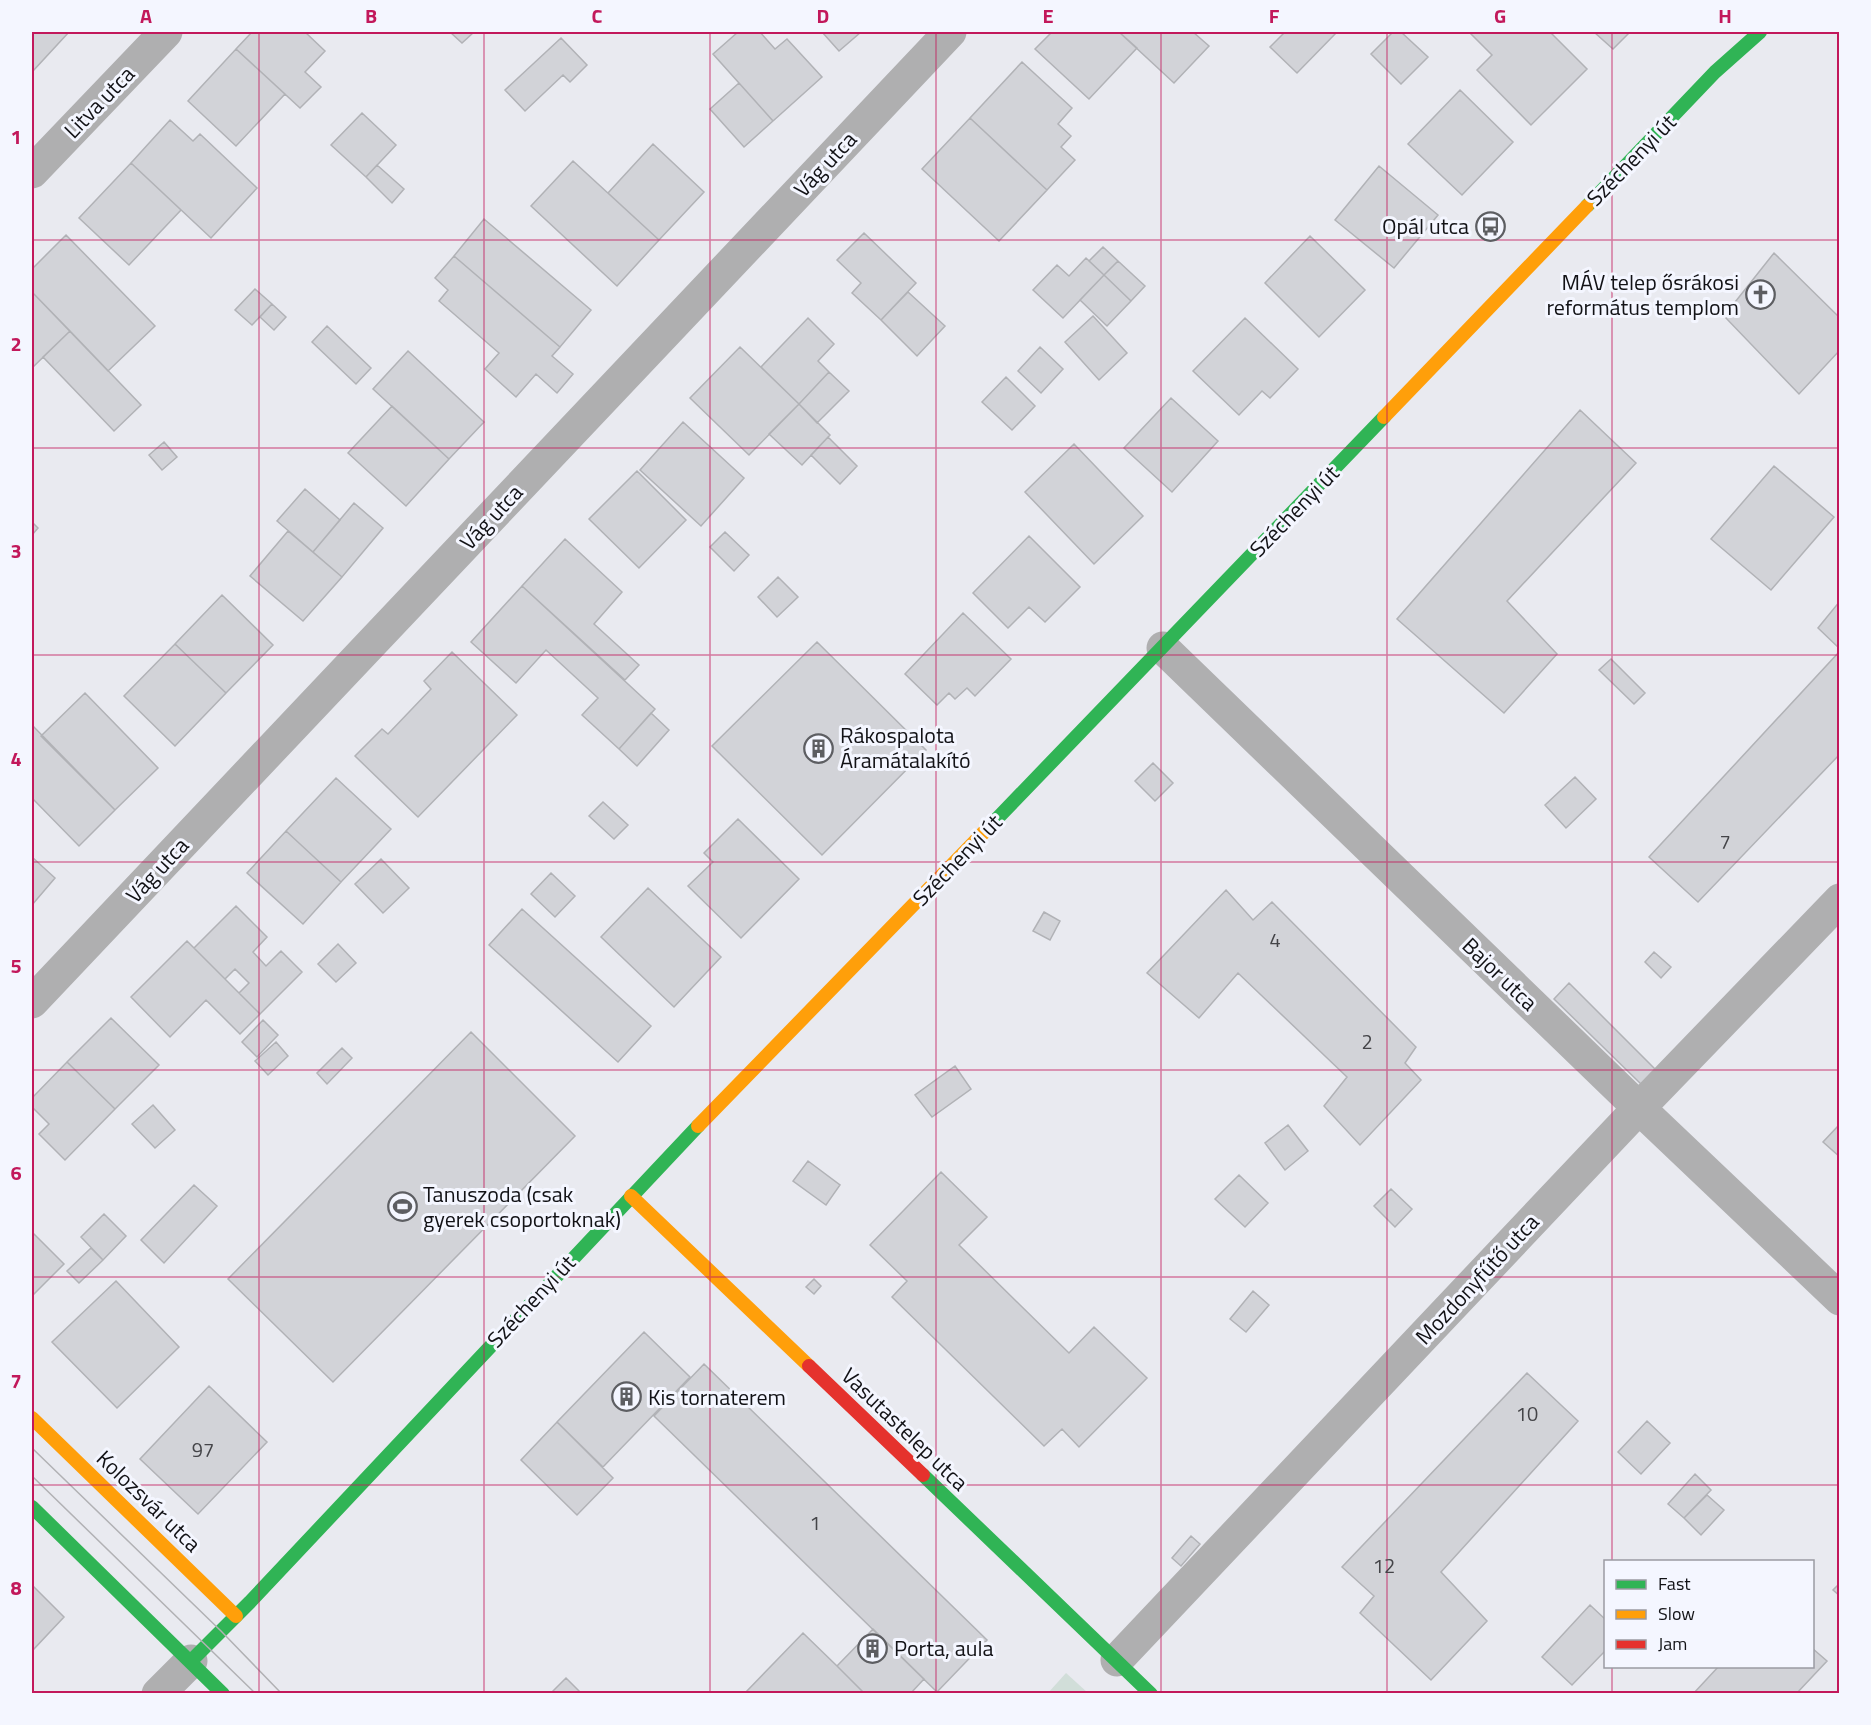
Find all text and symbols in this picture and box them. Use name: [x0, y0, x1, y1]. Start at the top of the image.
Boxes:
text: A: [140, 0, 152, 31]
text: B: [365, 0, 377, 31]
text: C: [592, 0, 603, 31]
text: D: [817, 0, 829, 31]
text: E: [1042, 0, 1054, 31]
text: F: [1269, 0, 1280, 31]
text: G: [1494, 0, 1506, 31]
text: H: [1718, 0, 1732, 31]
street label: Litva utca: [56, 58, 142, 146]
street label: Széchenyi út: [1578, 106, 1684, 214]
text: 1: [10, 121, 22, 152]
street label: Vág utca: [785, 123, 865, 205]
place label: Opál utca: [1382, 209, 1469, 243]
bus stop icon: Opál utca: [1474, 210, 1506, 242]
place label: MÁV telep ősrákosi református templom: [1546, 265, 1739, 324]
church icon: MÁV telep ősrákosi református templom: [1744, 279, 1776, 311]
text: 2: [10, 328, 22, 359]
street label: Széchenyi út: [1241, 457, 1347, 565]
street label: Vág utca: [451, 476, 531, 558]
text: 3: [10, 535, 22, 566]
place label: Rákospalota Áramátalakító: [840, 718, 971, 777]
building icon: Rákospalota Áramátalakító: [803, 732, 835, 764]
text: 4: [10, 743, 22, 774]
street label: Széchenyi út: [904, 806, 1010, 914]
house number: 7: [1719, 826, 1731, 857]
street label: Vág utca: [117, 829, 197, 911]
house number: 4: [1269, 924, 1281, 955]
street label: Bajor utca: [1455, 929, 1545, 1019]
text: 5: [10, 950, 22, 981]
house number: 2: [1361, 1026, 1373, 1057]
text: 6: [10, 1157, 22, 1188]
place label: Tanuszoda (csak gyerek csoportoknak): [423, 1177, 621, 1236]
sports icon: Tanuszoda (csak gyerek csoportoknak): [386, 1191, 418, 1223]
street label: Mozdonyfűtő utca: [1407, 1206, 1547, 1352]
street label: Széchenyi út: [479, 1246, 583, 1355]
street label: Vasutastelep utca: [834, 1359, 976, 1499]
text: 7: [10, 1365, 22, 1396]
place label: Kis tornaterem: [648, 1380, 786, 1414]
building icon: Kis tornaterem: [611, 1381, 643, 1413]
house number: 10: [1516, 1398, 1538, 1429]
house number: 97: [192, 1434, 214, 1465]
street label: Kolozsvár utca: [89, 1442, 209, 1560]
house number: 1: [809, 1507, 821, 1538]
house number: 12: [1373, 1550, 1395, 1581]
legend: [1604, 1560, 1814, 1668]
text: Fast: [1658, 1570, 1691, 1597]
text: 8: [10, 1572, 22, 1603]
text: Slow: [1658, 1600, 1695, 1627]
text: Jam: [1658, 1630, 1687, 1657]
place label: Porta, aula: [894, 1631, 993, 1665]
building icon: Porta, aula: [857, 1632, 889, 1664]

